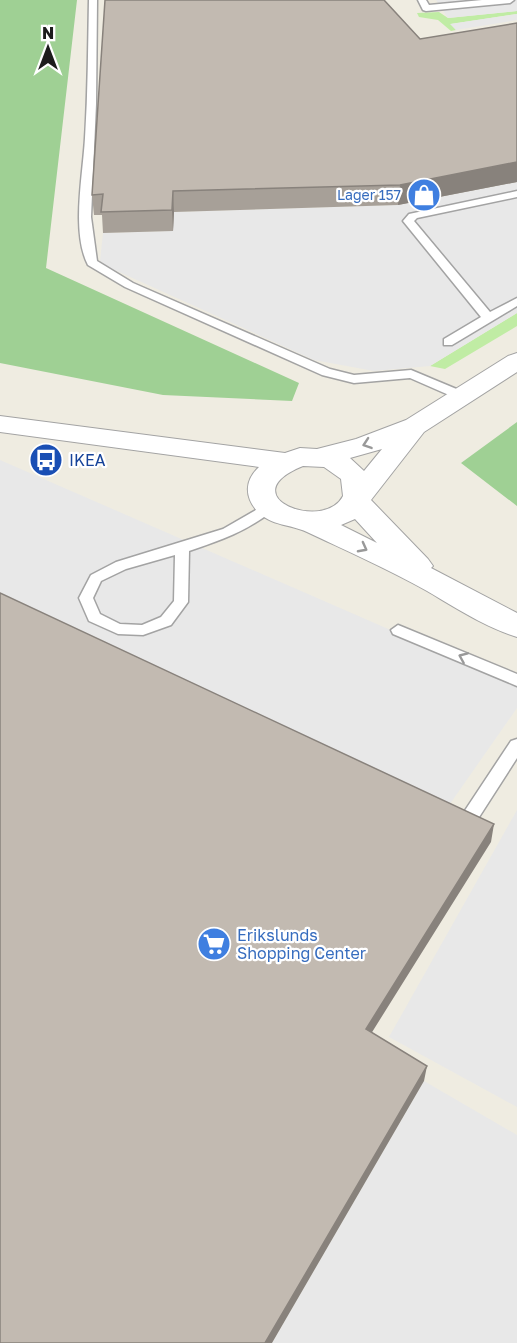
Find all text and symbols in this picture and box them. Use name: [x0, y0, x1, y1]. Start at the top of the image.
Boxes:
north arrow: [18, 18, 78, 78]
text: N: [42, 23, 54, 43]
shop icon: Lager 157: [406, 177, 442, 213]
place label: Lager 157: [337, 186, 401, 203]
one-way arrow: [363, 437, 373, 450]
bus stop icon: IKEA: [28, 442, 64, 478]
place label: IKEA: [69, 450, 106, 470]
one-way arrow: [357, 541, 367, 552]
one-way arrow: [458, 652, 469, 664]
place label: Erikslunds Shopping Center: [237, 925, 366, 963]
supermarket icon: Erikslunds Shopping Center: [196, 926, 232, 962]

